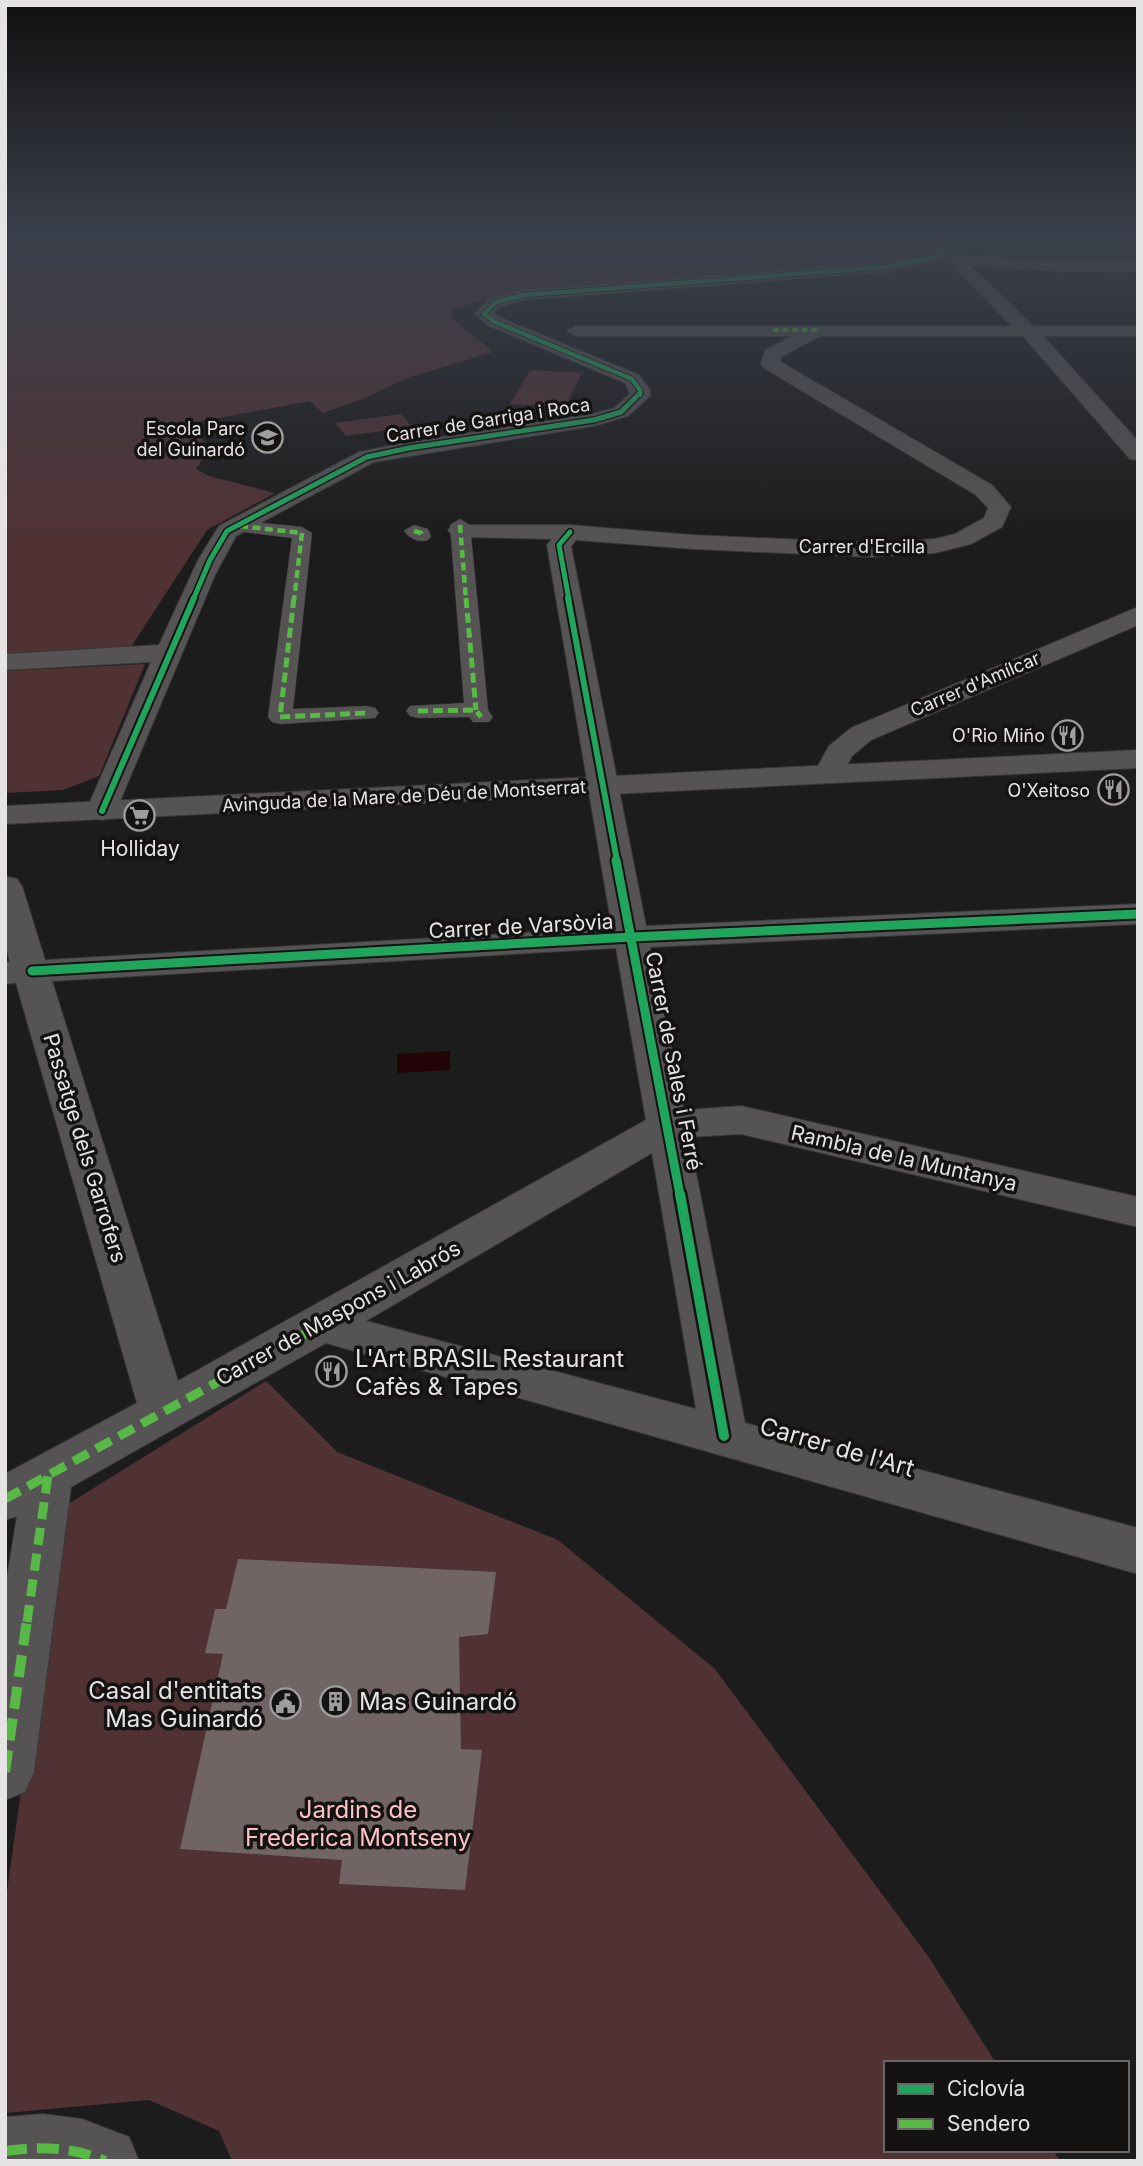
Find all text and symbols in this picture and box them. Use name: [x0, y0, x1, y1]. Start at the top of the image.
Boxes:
street label: Carrer de Garriga i Roca: [385, 394, 591, 446]
place label: Escola Parc del Guinardó: [137, 418, 245, 460]
school or university icon: Escola Parc del Guinardó: [251, 421, 285, 455]
street label: Carrer d'Ercilla: [799, 536, 925, 557]
street label: Carrer d'Amílcar: [907, 647, 1043, 721]
restaurant icon: O'Rio Miño: [1051, 718, 1085, 752]
place label: O'Rio Miño: [952, 725, 1045, 746]
restaurant icon: O'Xeitoso: [1096, 773, 1130, 807]
street label: Avinguda de la Mare de Déu de Montserrat: [222, 776, 587, 816]
place label: O'Xeitoso: [1007, 780, 1090, 801]
supermarket icon: Holliday: [123, 799, 157, 833]
place label: Holliday: [100, 836, 180, 861]
street label: Carrer de Varsòvia: [428, 909, 614, 943]
street label: Carrer de Sales i Ferré: [641, 949, 707, 1173]
street label: Passatge dels Garrofers: [38, 1030, 132, 1266]
street label: Rambla de la Muntanya: [789, 1120, 1019, 1196]
street label: Carrer de Maspons i Labrós: [211, 1235, 465, 1391]
place label: L'Art BRASIL Restaurant Cafès & Tapes: [355, 1344, 624, 1401]
restaurant icon: L'Art BRASIL Restaurant Cafès & Tapes: [315, 1355, 349, 1389]
street label: Carrer de l'Art: [756, 1411, 918, 1483]
place label: Casal d'entitats Mas Guinardó: [88, 1676, 263, 1733]
building icon: Mas Guinardó: [319, 1684, 353, 1718]
public building icon: Casal d'entitats Mas Guinardó: [269, 1687, 303, 1721]
place label: Mas Guinardó: [359, 1687, 517, 1716]
park label: Jardins de Frederica Montseny: [245, 1795, 471, 1852]
legend: [884, 2061, 1129, 2152]
text: Ciclovía: [947, 2076, 1025, 2101]
text: Sendero: [947, 2111, 1030, 2136]

